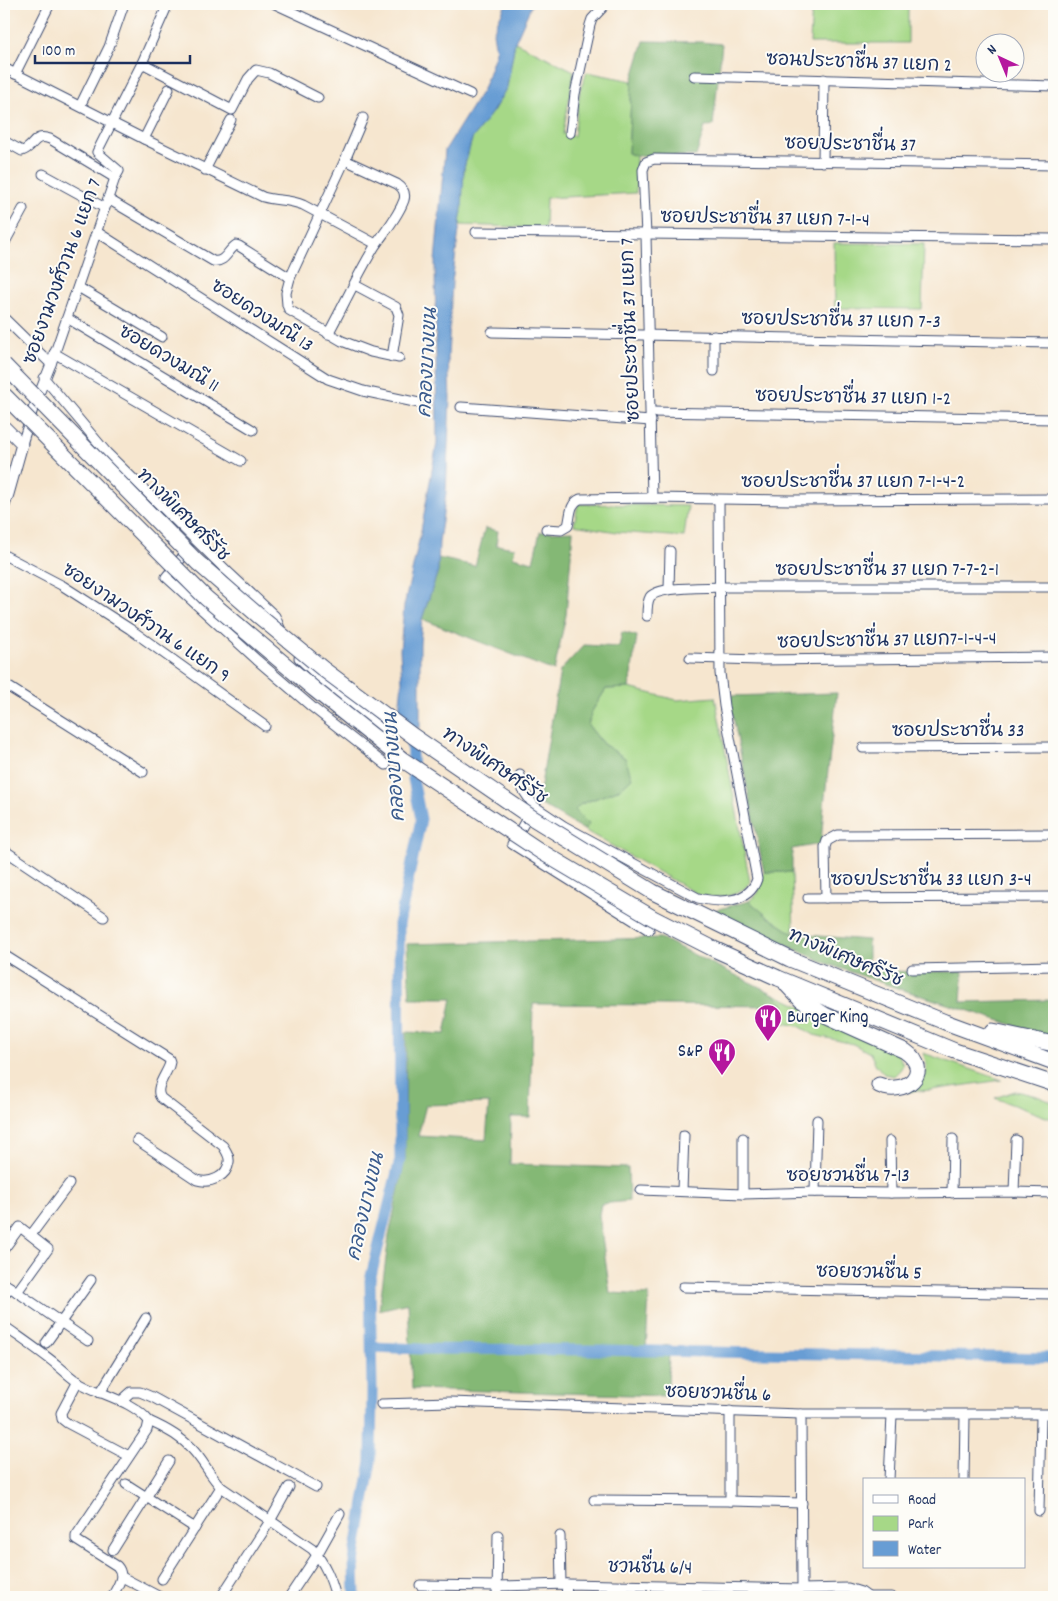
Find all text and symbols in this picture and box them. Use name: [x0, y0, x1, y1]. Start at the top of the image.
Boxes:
scale bar: [35, 32, 190, 64]
north arrow: [976, 32, 1026, 82]
street label: ซอนประชาชื่น 37 แยก 2: [766, 40, 953, 81]
text: N: [983, 40, 1002, 60]
text: 100 m: [42, 41, 75, 63]
street label: ซอยประชาชื่น 37: [784, 124, 916, 161]
street label: ซอยงามวงศ์วาน 6 แยก 7: [16, 175, 110, 369]
street label: ซอยประชาชื่น 37 แยก 7-1-4: [660, 198, 870, 235]
street label: ซอยประชาชื่น 37 แยก 7: [608, 237, 649, 423]
street label: ซอยดวงมณี 13: [204, 273, 318, 360]
street label: ซอยประชาชื่น 37 แยก 7-3: [741, 300, 941, 337]
water label: คลองบางเขน: [412, 306, 446, 419]
street label: ซอยดวงมณี 11: [113, 318, 224, 401]
street label: ซอยประชาชื่น 37 แยก 1-2: [755, 377, 951, 414]
street label: ทางพิเศษศรีรัช: [129, 463, 235, 569]
street label: ซอยประชาชื่น 37 แยก 7-1-4-2: [741, 463, 965, 497]
street label: ซอยประชาชื่น 37 แยก 7-7-2-1: [775, 551, 999, 585]
street label: ซอยงามวงศ์วาน 6 แยก 9: [56, 556, 236, 690]
street label: ซอยประชาชื่น 37 แยก7-1-4-4: [777, 620, 997, 657]
water label: คลองบางเขน: [378, 710, 414, 823]
street label: ซอยประชาชื่น 33: [892, 712, 1024, 746]
street label: ทางพิเศษศรีรัช: [436, 721, 553, 812]
street label: ซอยประชาชื่น 33 แยก 3-4: [830, 861, 1032, 895]
street label: ทางพิเศษศรีรัช: [783, 922, 907, 995]
restaurant icon: Burger King: [753, 1003, 783, 1042]
place label: Burger King: [787, 1005, 869, 1032]
restaurant icon: S&P: [707, 1037, 737, 1076]
place label: S&P: [678, 1039, 703, 1066]
water label: คลองบางเขน: [341, 1149, 393, 1264]
street label: ซอยชวนชื่น 7-13: [786, 1157, 910, 1191]
street label: ซอยชวนชื่น 5: [816, 1253, 922, 1288]
street label: ซอยชวนชื่น 6: [664, 1373, 772, 1410]
legend: [863, 1478, 1026, 1568]
text: Road: [908, 1490, 936, 1512]
text: Park: [908, 1514, 934, 1536]
text: Water: [908, 1540, 942, 1562]
street label: ชวนชื่น 6/4: [607, 1548, 693, 1583]

